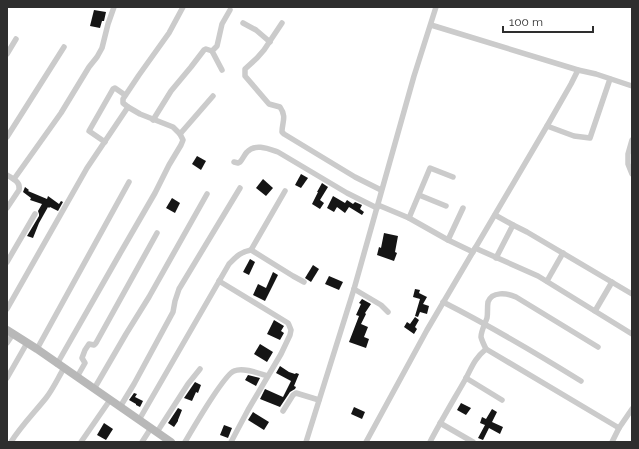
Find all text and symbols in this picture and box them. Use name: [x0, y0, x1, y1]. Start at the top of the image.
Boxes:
scale bar: [503, 8, 593, 34]
text: 100 m: [509, 15, 543, 29]

